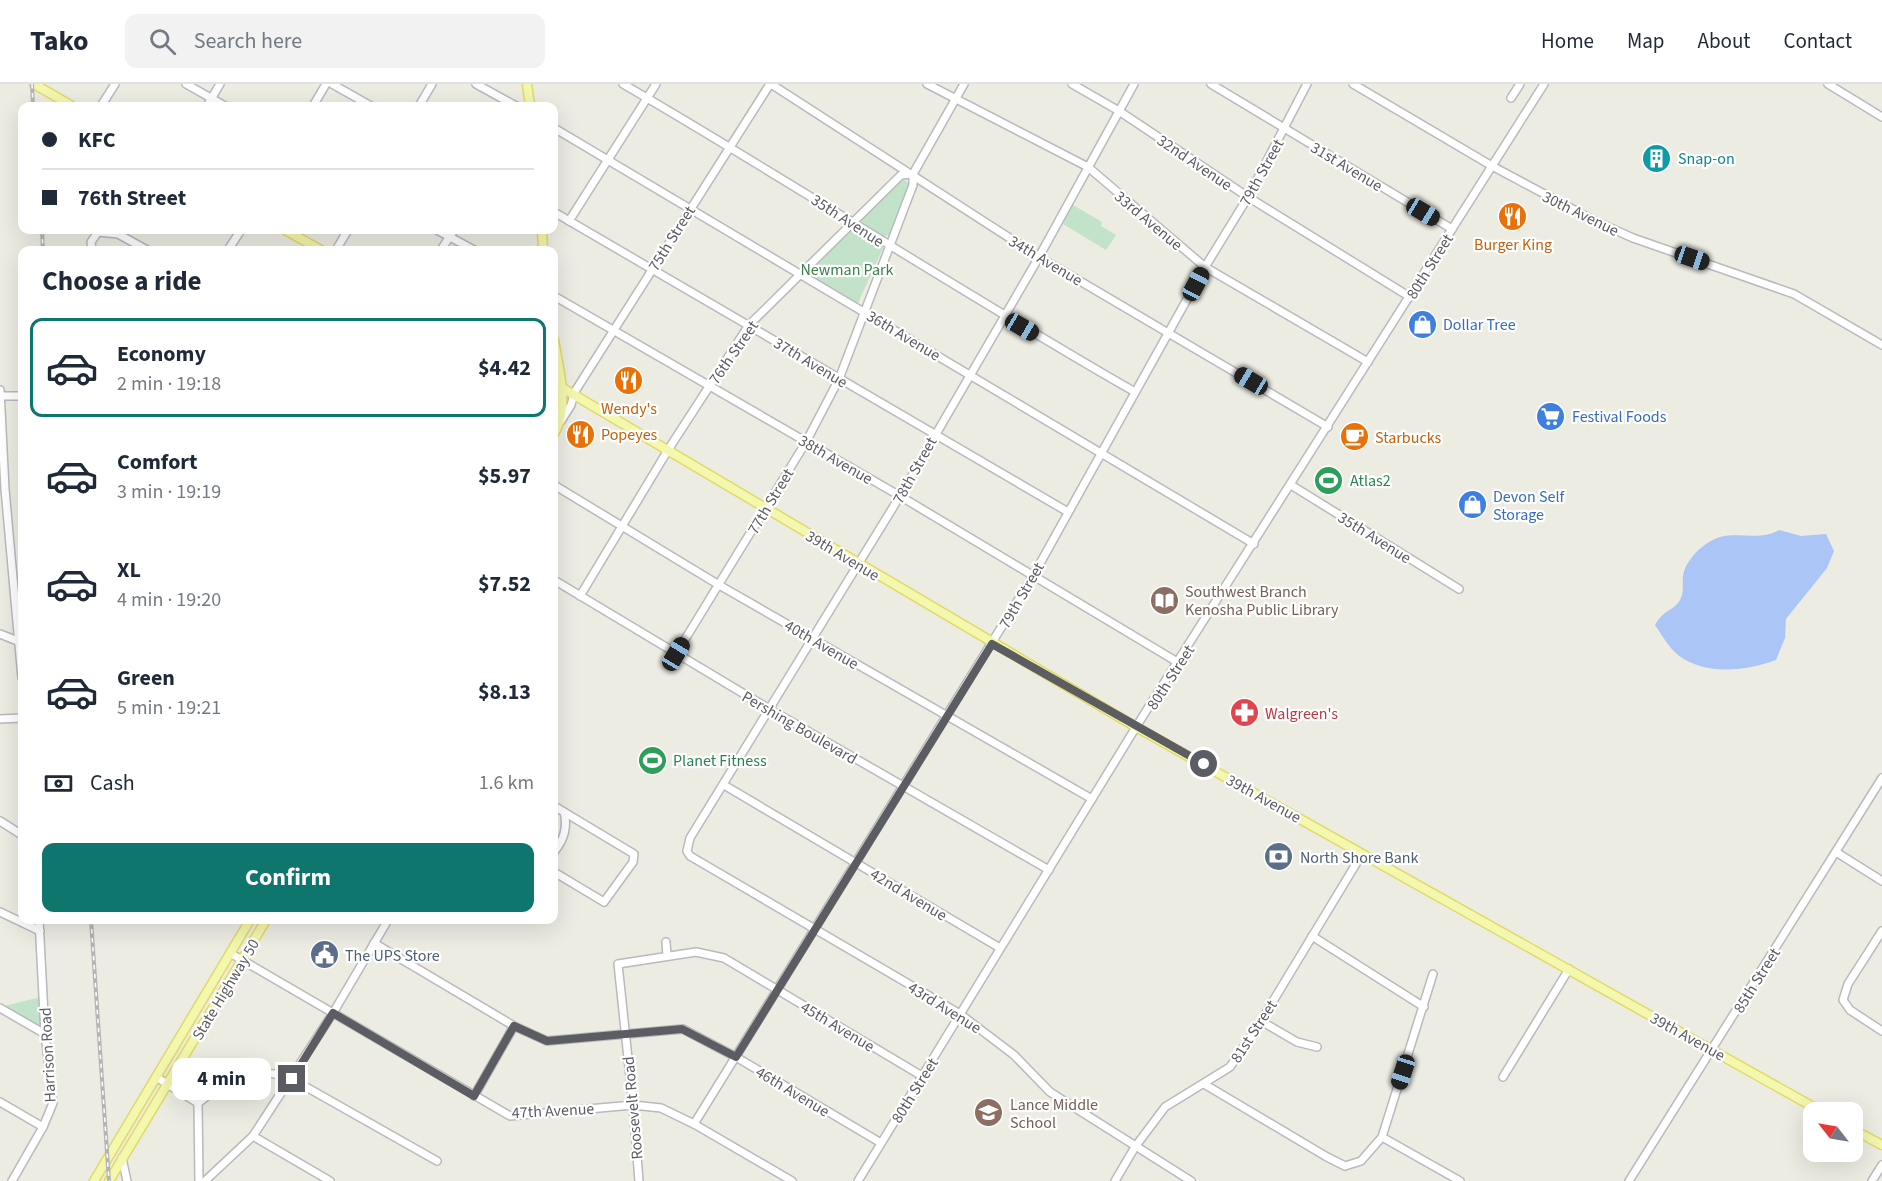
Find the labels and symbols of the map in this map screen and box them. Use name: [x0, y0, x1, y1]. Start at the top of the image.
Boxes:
street label: 32nd Avenue: [1153, 130, 1236, 196]
street label: 79th Street: [1234, 135, 1290, 210]
street label: 31st Avenue: [1306, 137, 1387, 197]
building icon: Snap-on: [1641, 142, 1673, 174]
place label: Snap-on: [1678, 148, 1735, 170]
street label: 33rd Avenue: [1110, 186, 1187, 256]
street label: 30th Avenue: [1539, 186, 1623, 242]
street label: 35th Avenue: [807, 189, 888, 253]
car: [1403, 195, 1443, 229]
restaurant icon: Burger King: [1497, 200, 1529, 232]
street label: 75th Street: [643, 201, 701, 275]
street label: 80th Street: [1401, 229, 1459, 303]
street label: 34th Avenue: [1004, 230, 1087, 292]
place label: Burger King: [1474, 234, 1552, 256]
car: [1672, 244, 1712, 272]
park label: Newman Park: [800, 259, 894, 281]
car: [1180, 264, 1212, 304]
street label: 36th Avenue: [862, 305, 945, 367]
shop icon: Dollar Tree: [1406, 308, 1438, 340]
car: [1002, 310, 1042, 344]
place label: Dollar Tree: [1443, 314, 1516, 336]
street label: 76th Street: [704, 316, 764, 389]
street label: 37th Avenue: [769, 332, 852, 394]
restaurant icon: Wendy's: [613, 364, 645, 396]
car: [1231, 364, 1271, 398]
place label: Wendy's: [601, 398, 657, 420]
supermarket icon: Festival Foods: [1535, 400, 1567, 432]
place label: Festival Foods: [1572, 406, 1667, 428]
restaurant icon: Popeyes: [564, 418, 596, 450]
cafe icon: Starbucks: [1338, 421, 1370, 453]
place label: Popeyes: [601, 424, 658, 446]
place label: Starbucks: [1375, 427, 1442, 449]
street label: 38th Avenue: [794, 430, 877, 490]
street label: 78th Street: [887, 433, 943, 508]
street label: 77th Street: [743, 464, 799, 539]
sports icon: Atlas2: [1313, 464, 1345, 496]
place label: Atlas2: [1350, 470, 1391, 492]
place label: Devon Self Storage: [1493, 486, 1565, 526]
shop icon: Devon Self Storage: [1456, 489, 1488, 521]
street label: 35th Avenue: [1334, 507, 1415, 569]
street label: 39th Avenue: [801, 525, 884, 587]
street label: 79th Street: [994, 558, 1050, 633]
place label: Southwest Branch Kenosha Public Library: [1185, 581, 1339, 621]
library icon: Southwest Branch Kenosha Public Library: [1148, 584, 1180, 616]
street label: 40th Avenue: [780, 615, 863, 675]
car: [659, 634, 693, 674]
street label: 80th Street: [1142, 640, 1200, 714]
street label: Pershing Boulevard: [738, 686, 861, 770]
pharmacy icon: Walgreen's: [1228, 697, 1260, 729]
place label: Walgreen's: [1265, 703, 1338, 725]
sports icon: Planet Fitness: [636, 744, 668, 776]
place label: Planet Fitness: [673, 750, 767, 772]
route start: [1190, 750, 1217, 777]
street label: 39th Avenue: [1222, 769, 1305, 829]
bank icon: North Shore Bank: [1263, 841, 1295, 873]
place label: North Shore Bank: [1300, 847, 1419, 869]
street label: 42nd Avenue: [866, 863, 951, 926]
street label: State Highway 50: [187, 935, 265, 1044]
public building icon: The UPS Store: [308, 939, 340, 971]
street label: 85th Street: [1728, 943, 1786, 1017]
place label: The UPS Store: [345, 945, 440, 967]
street label: 43rd Avenue: [904, 977, 985, 1039]
street label: 81st Street: [1225, 995, 1283, 1067]
street label: 45th Avenue: [796, 996, 879, 1058]
street label: Harrison Road: [35, 1007, 61, 1103]
street label: 39th Avenue: [1646, 1007, 1729, 1067]
car: [1389, 1052, 1417, 1092]
street label: 80th Street: [886, 1053, 944, 1127]
street label: Roosevelt Road: [618, 1055, 648, 1160]
callout: 4 min: [172, 1058, 271, 1100]
street label: 46th Avenue: [751, 1061, 834, 1123]
route end: [278, 1065, 305, 1092]
place label: Lance Middle School: [1010, 1094, 1098, 1134]
school or university icon: Lance Middle School: [973, 1097, 1005, 1129]
street label: 47th Avenue: [511, 1098, 595, 1124]
north arrow: [1803, 1102, 1863, 1162]

